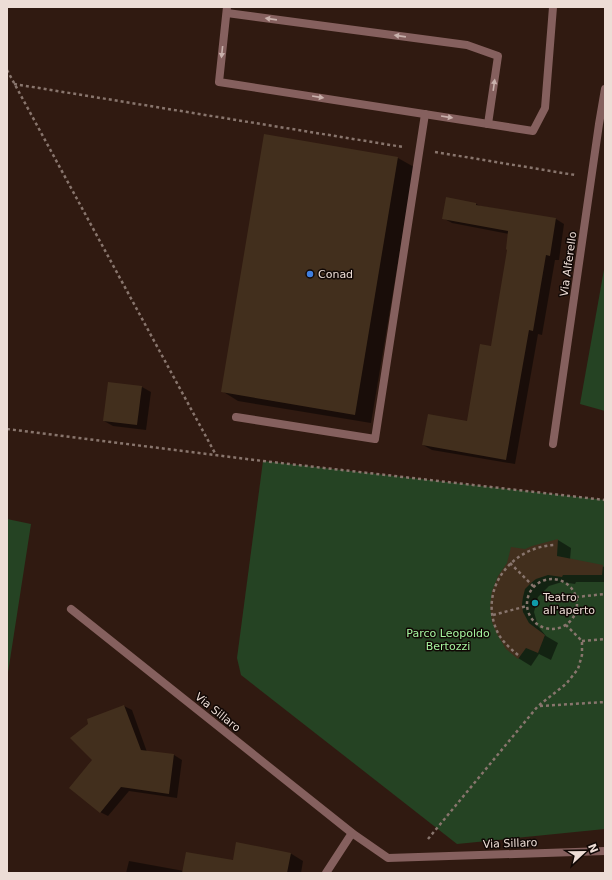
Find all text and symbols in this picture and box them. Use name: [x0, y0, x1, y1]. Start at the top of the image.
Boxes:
one-way arrow: [265, 16, 277, 22]
one-way arrow: [394, 33, 406, 39]
one-way arrow: [219, 46, 226, 58]
one-way arrow: [491, 79, 497, 91]
one-way arrow: [312, 94, 324, 100]
one-way arrow: [440, 114, 453, 120]
street label: Via Alferello: [557, 230, 580, 298]
place label: Conad: [318, 268, 353, 281]
marker: Conad: [305, 269, 315, 279]
place label: Teatro all'aperto: [542, 591, 595, 617]
marker: Teatro all'aperto: [530, 598, 540, 608]
park label: Parco Leopoldo Bertozzi: [406, 627, 490, 653]
street label: Via Sillaro: [192, 690, 243, 735]
north arrow: [564, 832, 604, 872]
street label: Via Sillaro: [483, 836, 538, 851]
text: N: [585, 842, 601, 855]

